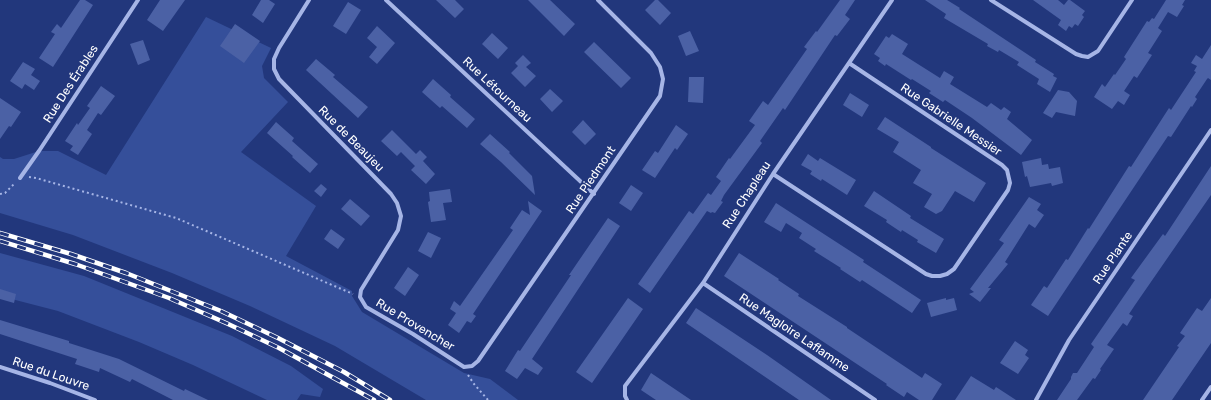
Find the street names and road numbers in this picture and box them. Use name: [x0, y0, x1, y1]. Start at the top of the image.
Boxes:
street label: Rue Des Érables: [40, 42, 102, 126]
street label: Rue Létourneau: [459, 54, 535, 126]
street label: Rue Gabrielle Messier: [898, 81, 1004, 159]
street label: Rue de Beaujeu: [315, 103, 387, 175]
street label: Rue Piedmont: [563, 143, 619, 217]
street label: Rue Chapleau: [720, 159, 774, 231]
street label: Rue Plante: [1090, 229, 1136, 287]
street label: Rue Magloire Laflamme: [736, 291, 852, 375]
street label: Rue Provencher: [373, 296, 457, 354]
street label: Rue du Louvre: [11, 354, 91, 394]

